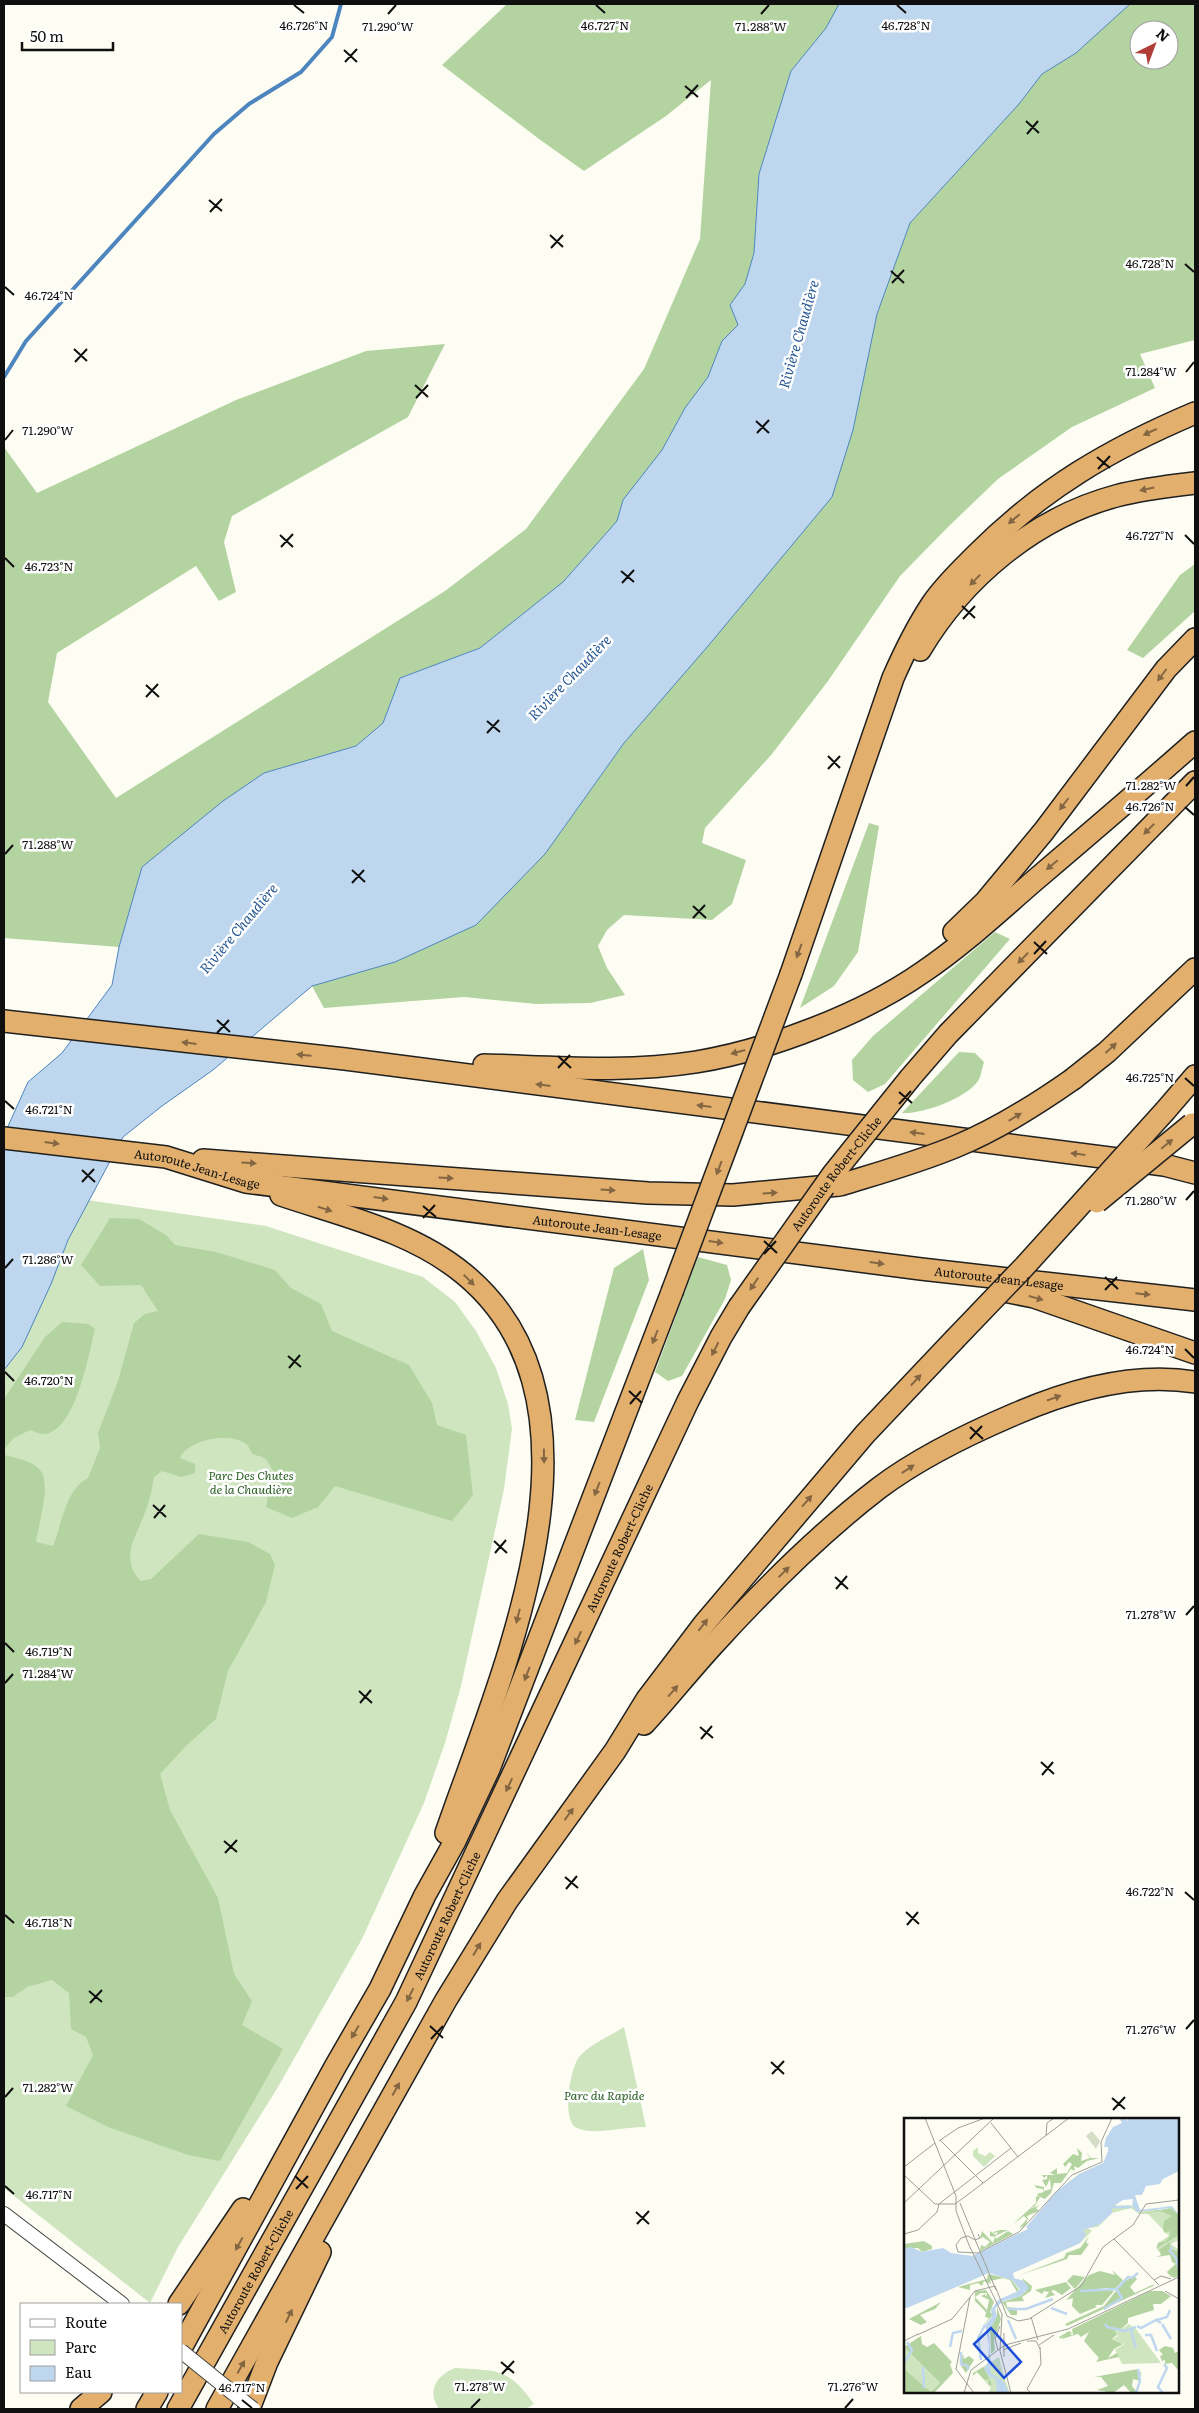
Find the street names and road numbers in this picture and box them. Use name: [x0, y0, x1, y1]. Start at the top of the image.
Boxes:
street label: Autoroute Robert-Cliche: [786, 1112, 885, 1235]
street label: Autoroute Jean-Lesage: [133, 1144, 261, 1193]
street label: Autoroute Jean-Lesage: [532, 1210, 663, 1244]
street label: Autoroute Jean-Lesage: [933, 1262, 1065, 1294]
street label: Autoroute Robert-Cliche: [581, 1481, 657, 1615]
street label: Autoroute Robert-Cliche: [409, 1848, 484, 1983]
street label: Autoroute Robert-Cliche: [213, 2206, 297, 2337]

